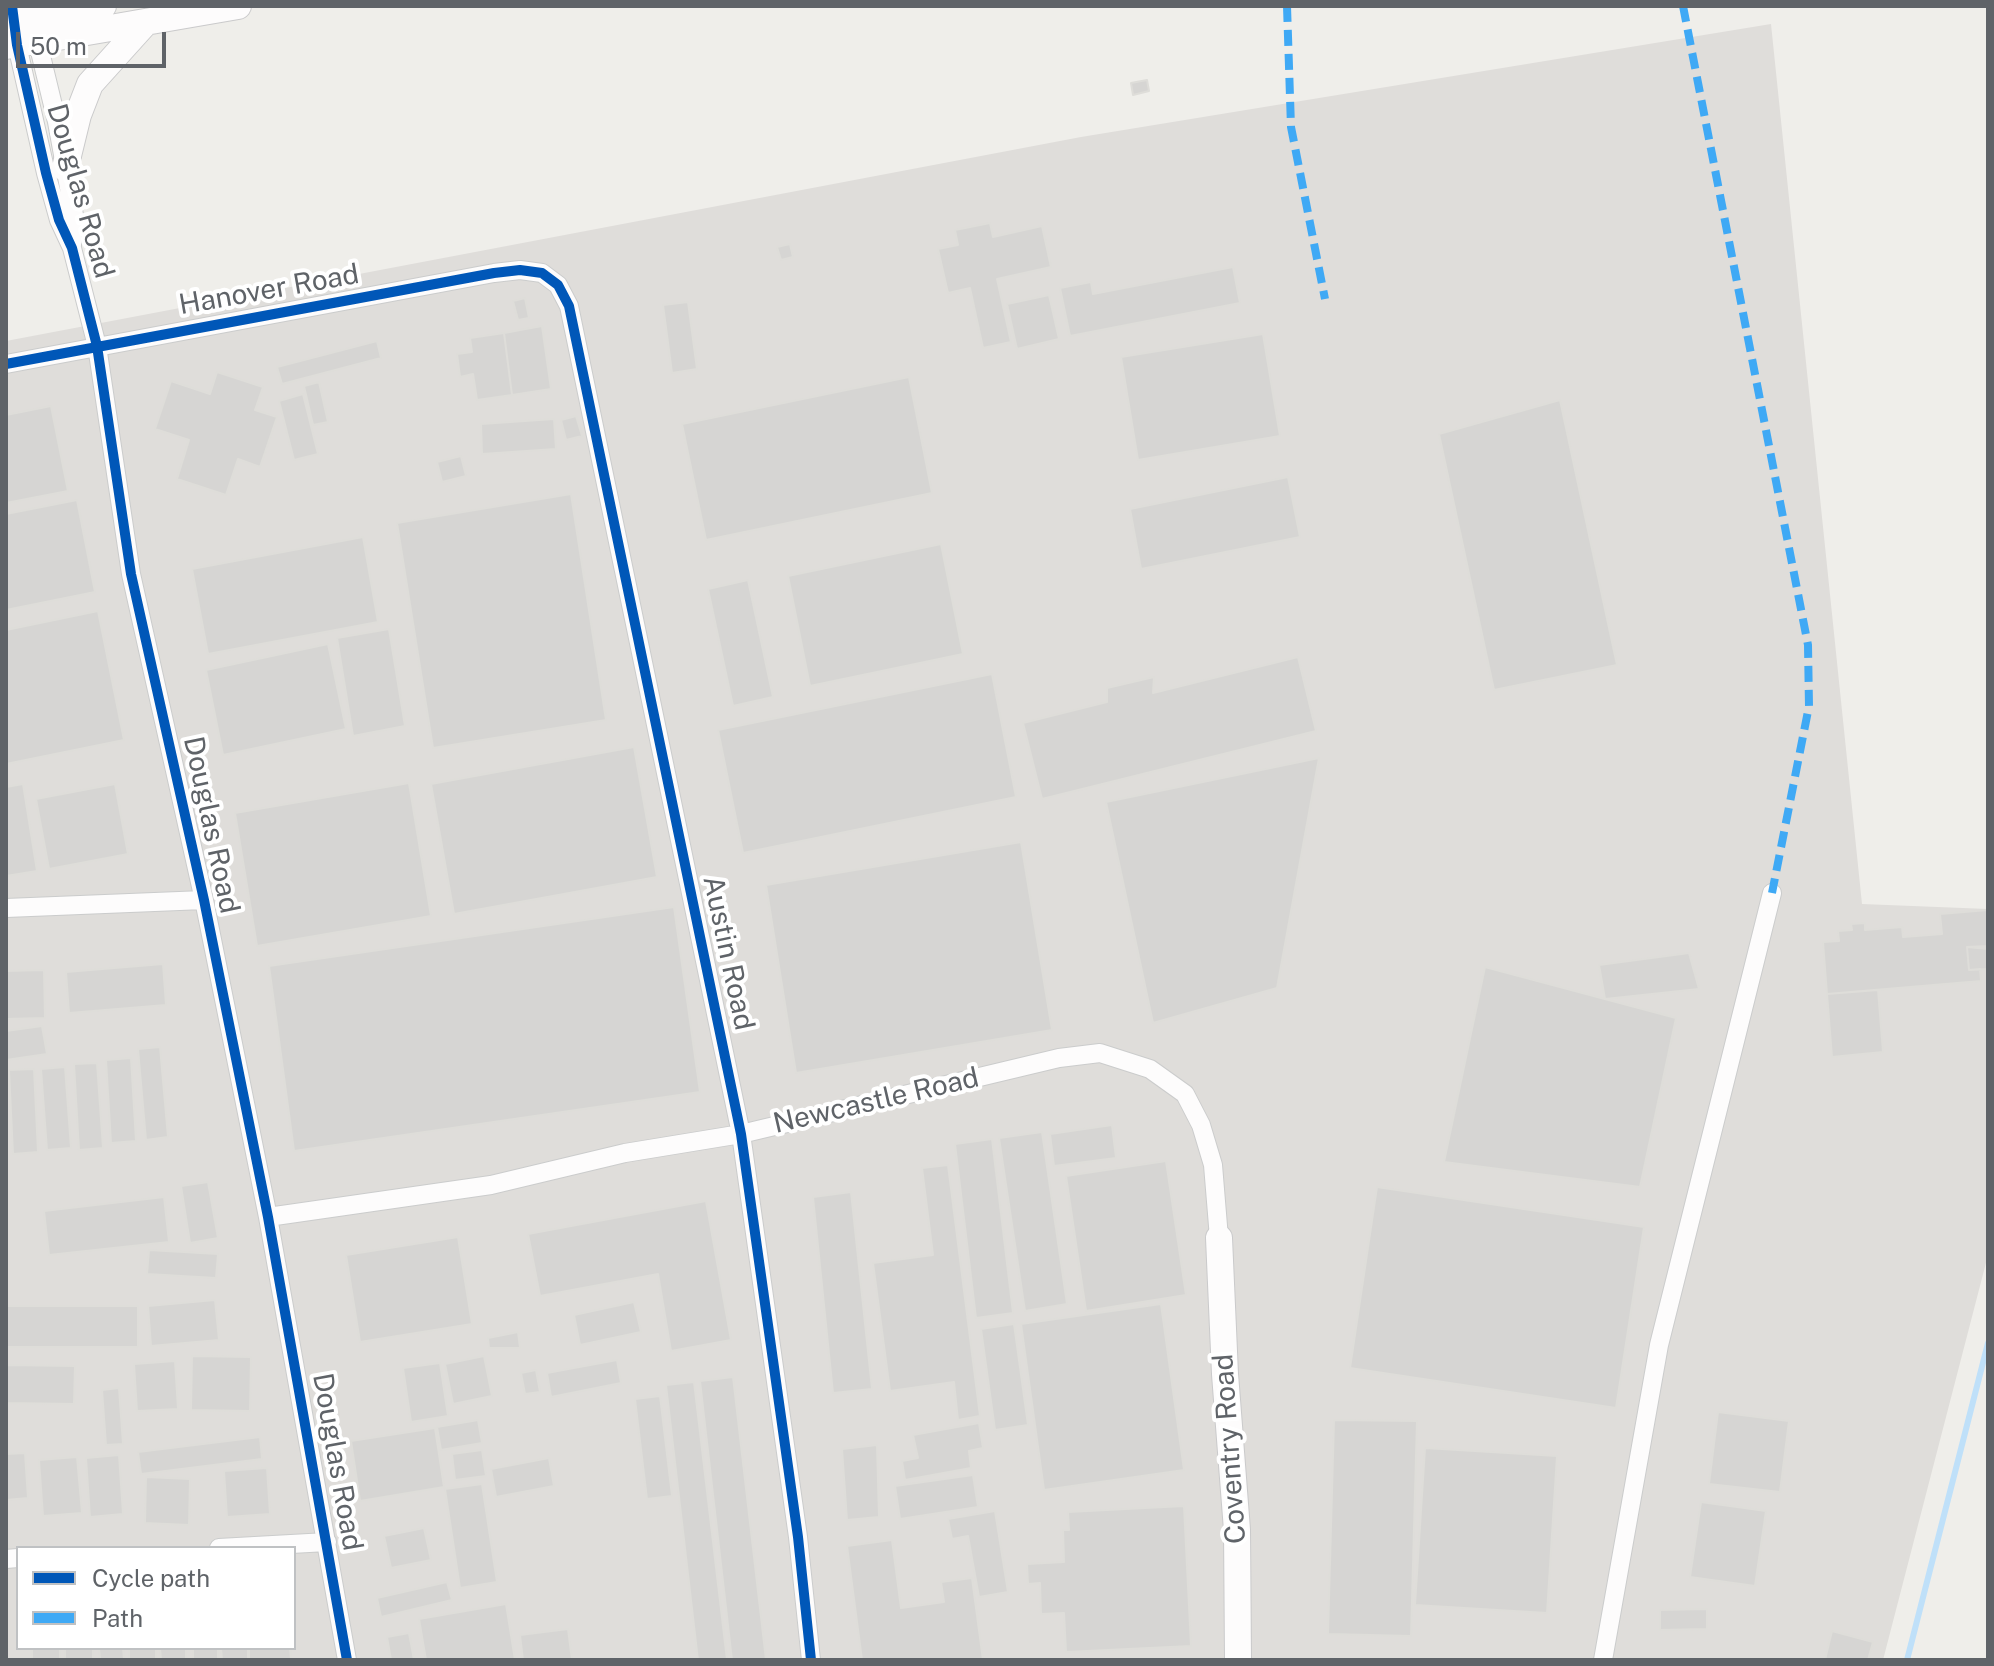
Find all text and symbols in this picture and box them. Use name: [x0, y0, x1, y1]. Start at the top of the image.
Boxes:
scale bar: [20, 16, 170, 66]
text: 50 m: [30, 32, 87, 60]
street label: Douglas Road: [39, 100, 121, 282]
street label: Hanover Road: [176, 258, 362, 322]
street label: Douglas Road: [176, 734, 246, 916]
street label: Austin Road: [695, 873, 761, 1033]
street label: Newcastle Road: [770, 1061, 982, 1141]
street label: Coventry Road: [1207, 1353, 1253, 1545]
street label: Douglas Road: [305, 1371, 369, 1553]
legend: [16, 1546, 296, 1650]
text: Cycle path: [92, 1564, 210, 1592]
text: Path: [92, 1604, 143, 1632]

